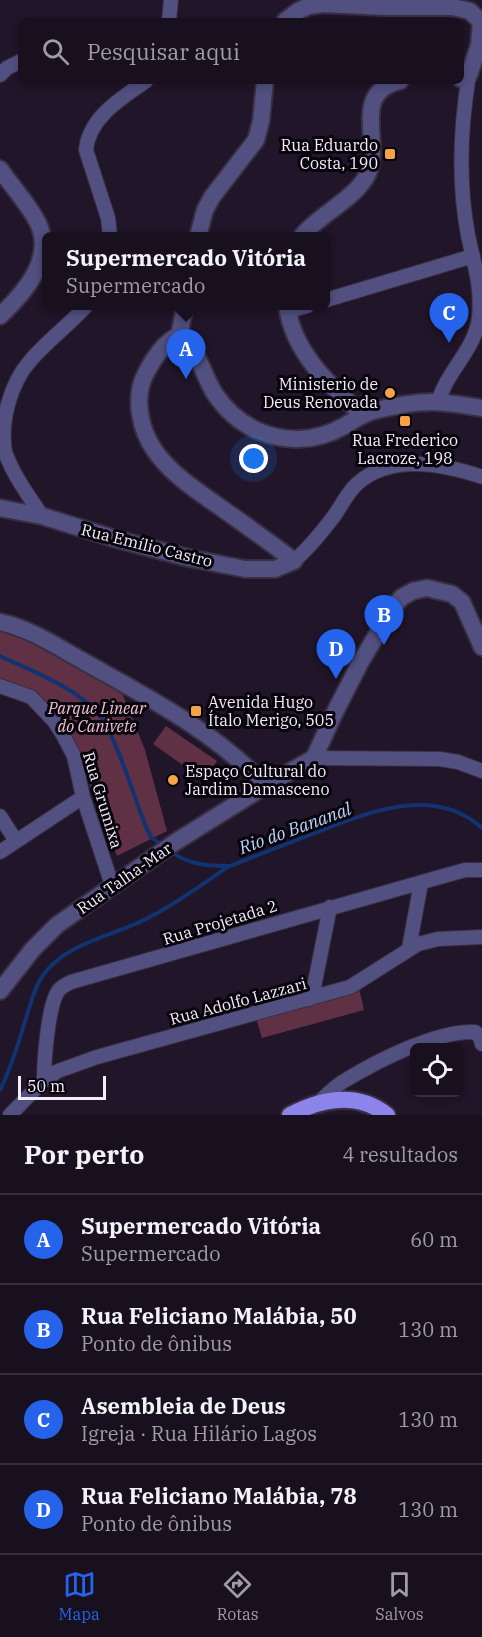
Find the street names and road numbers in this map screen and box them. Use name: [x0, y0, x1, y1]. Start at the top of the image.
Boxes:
street label: Rua Emílio Castro: [79, 519, 215, 571]
street label: Rua Grumixa: [79, 749, 127, 851]
street label: Rua Talha-Mar: [73, 838, 175, 918]
street label: Rua Projetada 2: [160, 895, 280, 949]
street label: Rua Adolfo Lazzari: [167, 973, 309, 1029]

